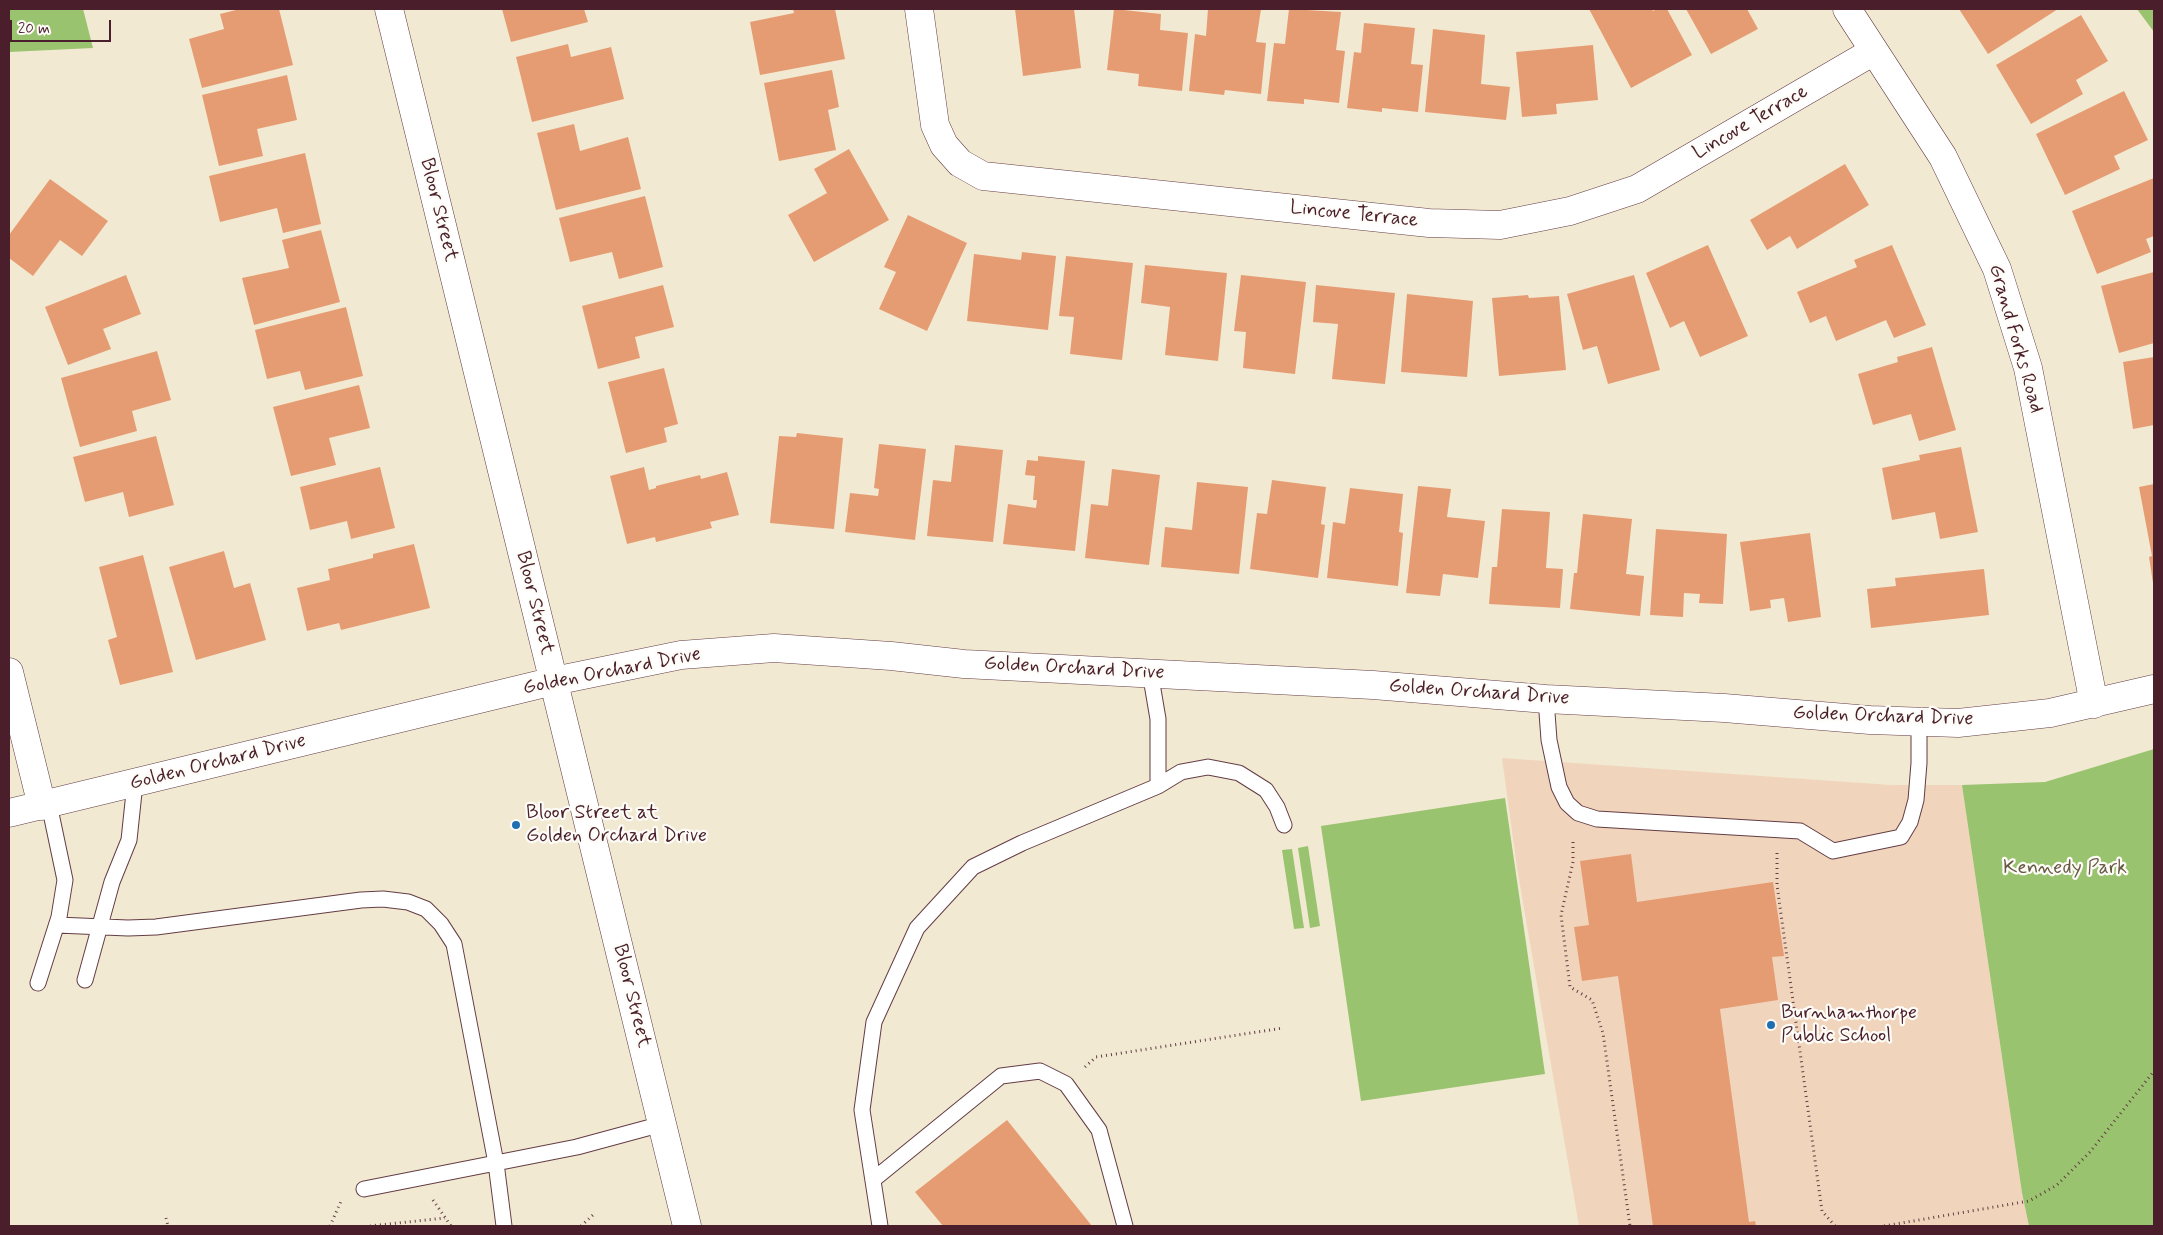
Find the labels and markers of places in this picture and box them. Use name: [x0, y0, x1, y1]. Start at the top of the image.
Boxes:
place label: Bloor Street at Golden Orchard Drive: [526, 802, 707, 849]
marker: Bloor Street at Golden Orchard Drive: [510, 819, 522, 831]
place label: Burnhamthorpe Public School: [1781, 1002, 1917, 1049]
marker: Burnhamthorpe Public School: [1765, 1019, 1777, 1031]

